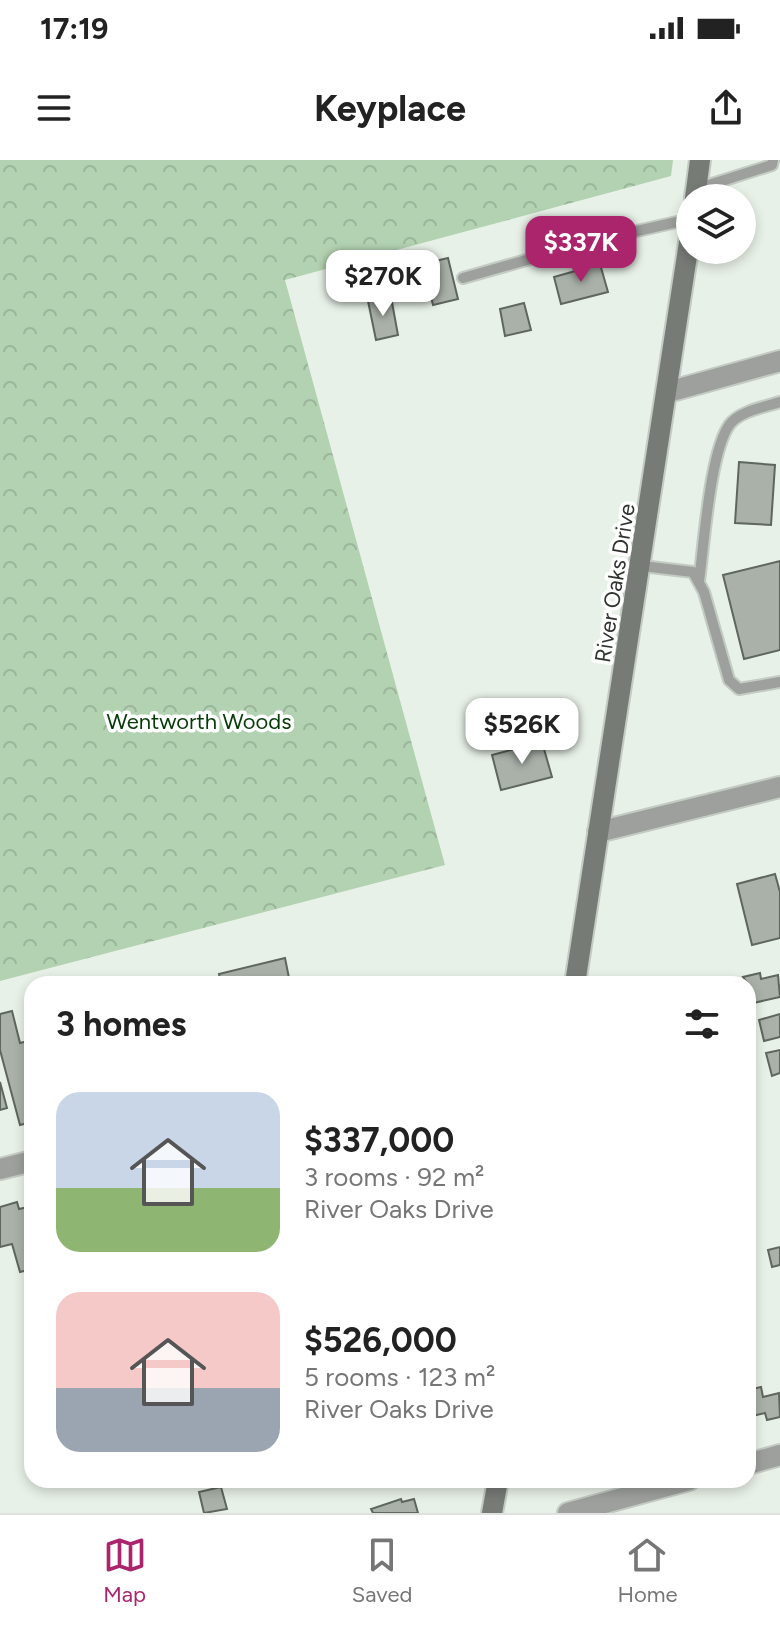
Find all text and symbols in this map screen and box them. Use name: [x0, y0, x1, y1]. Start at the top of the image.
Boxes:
text: 17:19: [40, 10, 108, 47]
icon: menu: [32, 86, 76, 130]
icon: share: [704, 86, 748, 130]
text: Keyplace: [314, 87, 466, 130]
map controls: [676, 184, 756, 264]
button: layers: [676, 184, 756, 264]
pin: $337K: [525, 216, 637, 284]
text: $337K: [543, 226, 619, 258]
pin: $270K: [327, 250, 439, 318]
text: $270K: [344, 260, 422, 292]
street label: River Oaks Drive: [589, 502, 641, 664]
pin: $526K: [466, 698, 578, 766]
park label: Wentworth Woods: [107, 708, 291, 735]
text: $526K: [484, 708, 560, 740]
icon: filters: [680, 1002, 724, 1046]
text: 3 homes: [56, 1004, 186, 1045]
text: $337,000: [304, 1120, 454, 1161]
icon: home: [120, 1124, 216, 1220]
text: 3 rooms · 92 m²: [304, 1161, 484, 1193]
text: River Oaks Drive: [304, 1193, 494, 1225]
text: $526,000: [304, 1320, 457, 1361]
icon: home: [120, 1324, 216, 1420]
text: 5 rooms · 123 m²: [304, 1361, 495, 1393]
text: River Oaks Drive: [304, 1393, 494, 1425]
tab: Map: [103, 1533, 147, 1608]
tab: Saved: [352, 1533, 412, 1608]
tab: Home: [617, 1533, 677, 1608]

